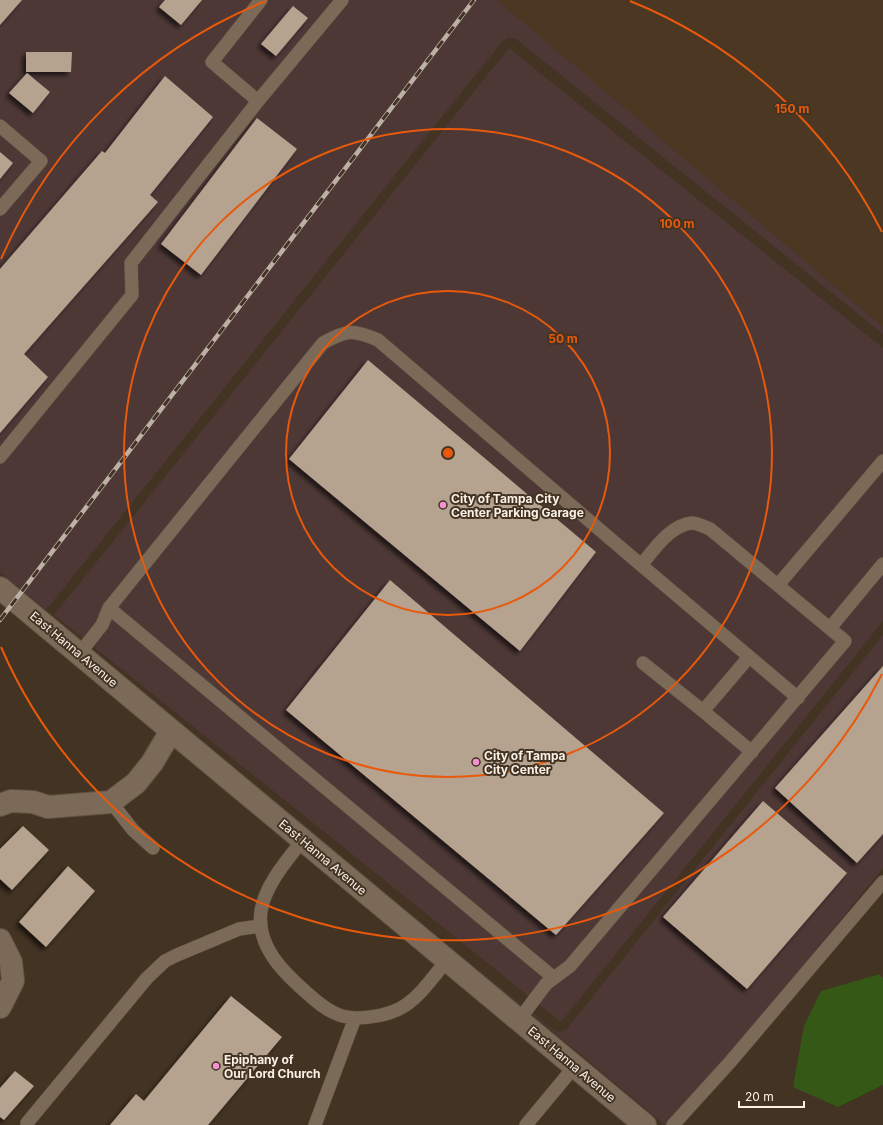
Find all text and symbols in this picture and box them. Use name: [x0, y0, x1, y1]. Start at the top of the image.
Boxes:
text: 150 m: [775, 101, 809, 116]
text: 100 m: [659, 216, 695, 231]
text: 50 m: [548, 331, 578, 346]
centre of rings: [441, 446, 455, 460]
place label: City of Tampa City Center Parking Garage: [451, 491, 584, 520]
marker: City of Tampa City Center Parking Garage: [438, 500, 448, 510]
street label: East Hanna Avenue: [27, 608, 121, 690]
place label: City of Tampa City Center: [484, 748, 566, 777]
marker: City of Tampa City Center: [471, 757, 481, 767]
street label: East Hanna Avenue: [276, 816, 370, 898]
street label: East Hanna Avenue: [525, 1023, 619, 1105]
place label: Epiphany of Our Lord Church: [224, 1052, 321, 1081]
marker: Epiphany of Our Lord Church: [211, 1061, 221, 1071]
scale bar: [739, 1083, 804, 1109]
text: 20 m: [745, 1089, 774, 1104]

